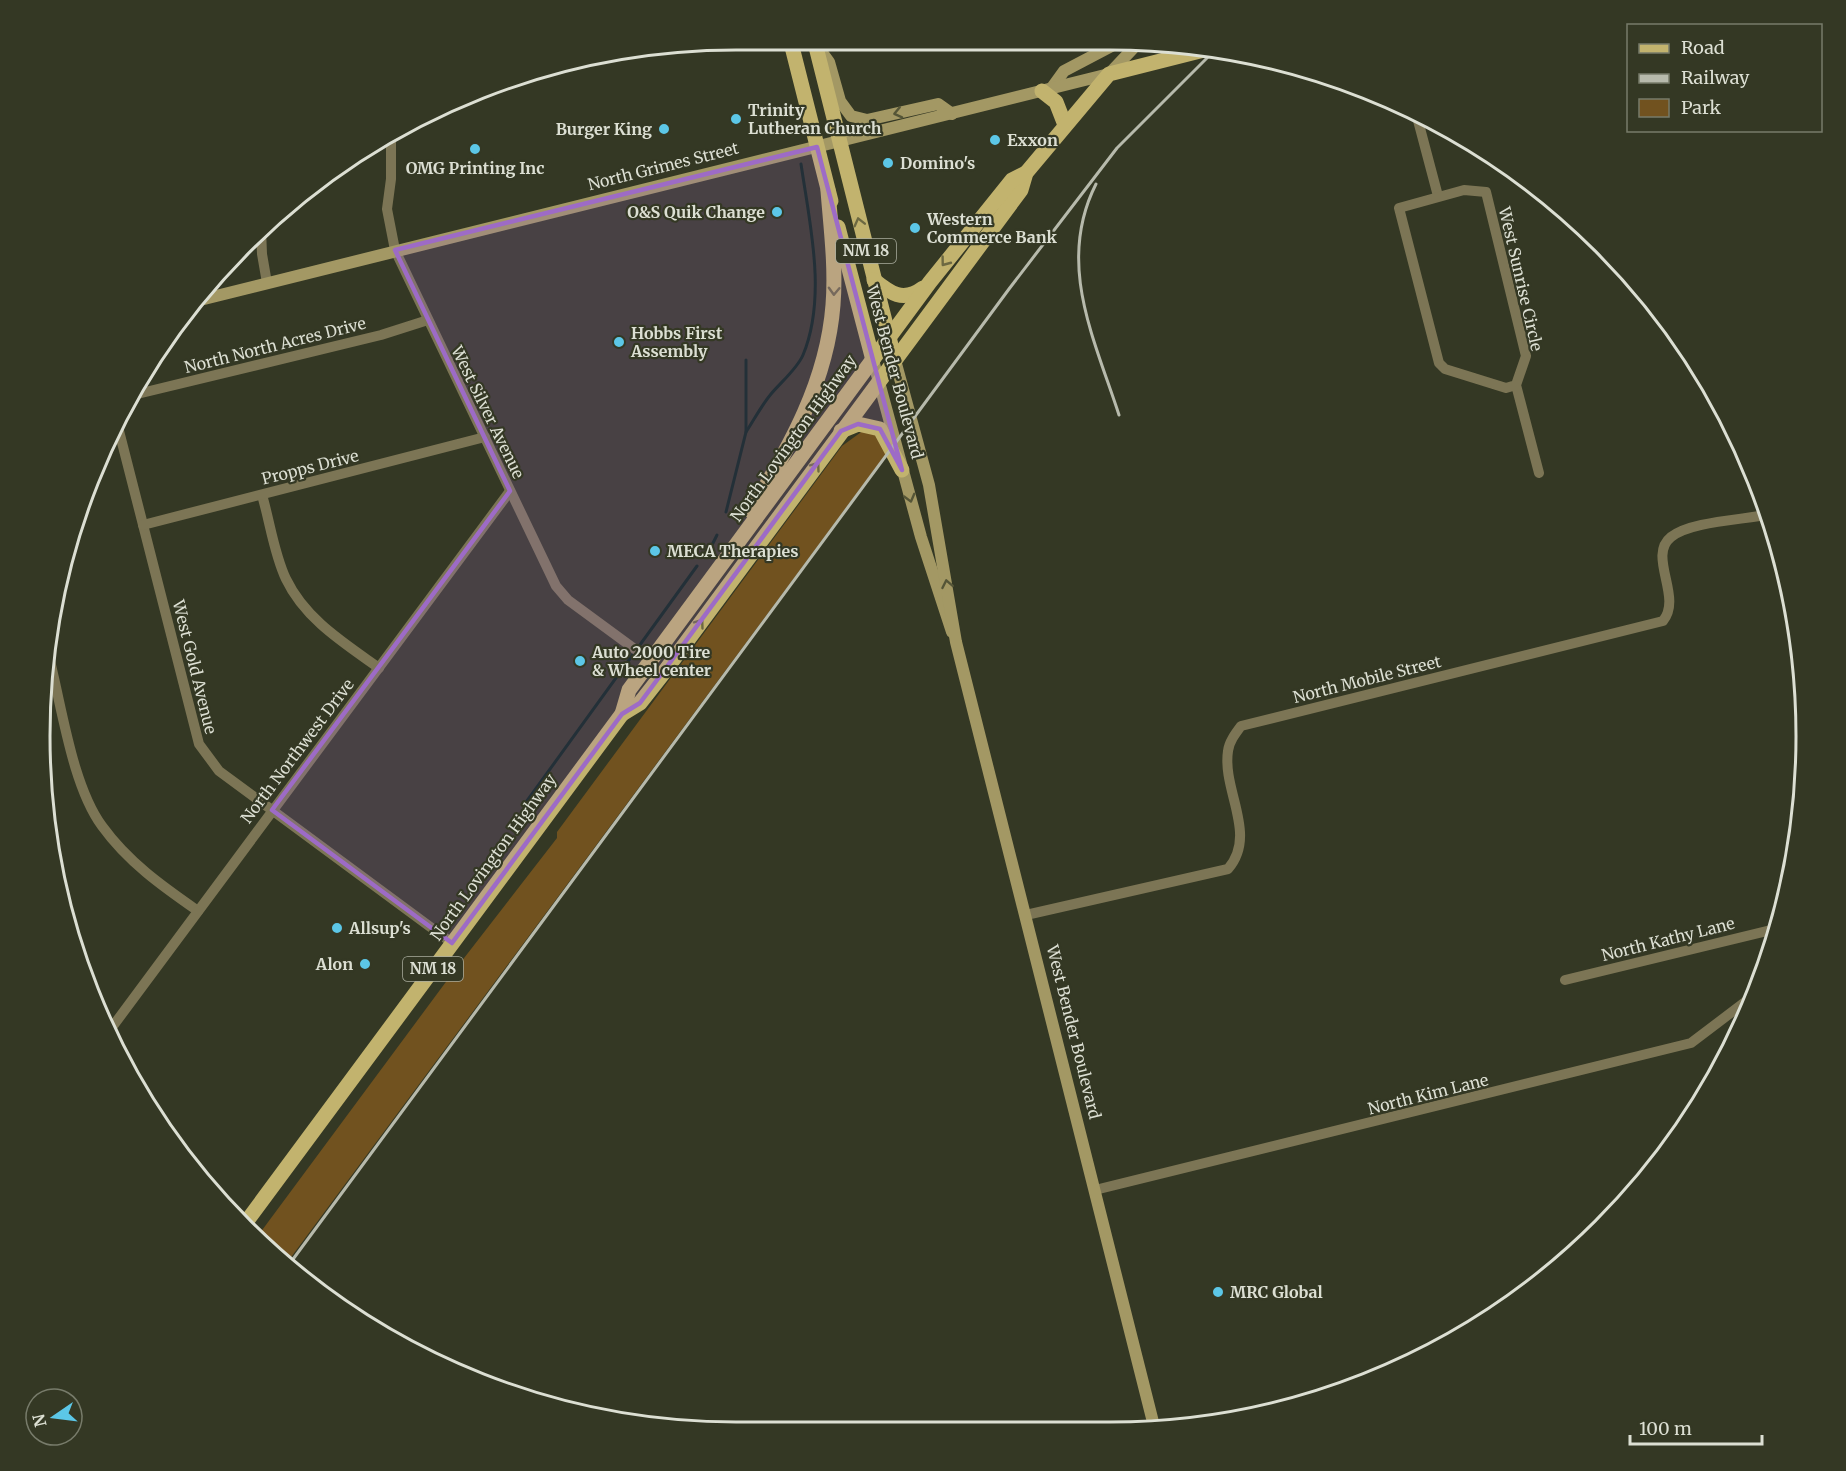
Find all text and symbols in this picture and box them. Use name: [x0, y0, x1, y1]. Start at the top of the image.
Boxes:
legend: [1627, 24, 1822, 132]
text: Road: [1681, 36, 1725, 59]
text: Railway: [1681, 66, 1750, 89]
text: Park: [1681, 96, 1722, 119]
place label: Trinity Lutheran Church: [748, 100, 882, 138]
one-way arrow: [893, 106, 903, 119]
marker: Trinity Lutheran Church: [729, 112, 743, 126]
place label: Burger King: [556, 119, 652, 139]
marker: Burger King: [657, 122, 671, 136]
place label: Exxon: [1007, 130, 1058, 150]
marker: Exxon: [988, 133, 1002, 147]
street label: North Grimes Street: [586, 137, 741, 194]
marker: OMG Printing Inc: [468, 142, 482, 156]
place label: Domino's: [900, 153, 975, 173]
marker: Domino's: [881, 156, 895, 170]
place label: OMG Printing Inc: [406, 158, 544, 178]
place label: O&S Quik Change: [627, 202, 765, 222]
street label: West Sunrise Circle: [1494, 204, 1547, 353]
marker: O&S Quik Change: [770, 205, 784, 219]
place label: Western Commerce Bank: [926, 209, 1058, 247]
one-way arrow: [854, 217, 866, 227]
marker: Western Commerce Bank: [908, 221, 922, 235]
road number: NM 18: [836, 239, 896, 263]
one-way arrow: [941, 255, 952, 266]
street label: West Bender Boulevard: [862, 282, 928, 461]
one-way arrow: [827, 286, 840, 295]
street label: North North Acres Drive: [182, 313, 368, 377]
place label: Hobbs First Assembly: [630, 323, 723, 361]
marker: Hobbs First Assembly: [612, 335, 626, 349]
street label: West Silver Avenue: [447, 341, 529, 482]
street label: North Lovington Highway: [726, 350, 861, 525]
street label: Propps Drive: [259, 445, 361, 489]
one-way arrow: [808, 461, 819, 472]
one-way arrow: [903, 492, 915, 503]
place label: MECA Therapies: [667, 541, 799, 561]
marker: MECA Therapies: [648, 544, 662, 558]
one-way arrow: [942, 579, 954, 589]
street label: West Gold Avenue: [168, 597, 221, 736]
one-way arrow: [693, 619, 704, 630]
place label: Auto 2000 Tire & Wheel center: [591, 642, 712, 680]
street label: North Mobile Street: [1291, 651, 1444, 707]
marker: Auto 2000 Tire & Wheel center: [573, 654, 587, 668]
street label: North Northwest Drive: [236, 675, 358, 827]
street label: North Lovington Highway: [426, 769, 561, 944]
street label: North Kathy Lane: [1599, 913, 1737, 965]
place label: Allsup's: [348, 918, 411, 938]
marker: Allsup's: [330, 921, 344, 935]
street label: West Bender Boulevard: [1042, 942, 1105, 1121]
place label: Alon: [315, 954, 353, 974]
marker: Alon: [358, 957, 372, 971]
road number: NM 18: [403, 957, 463, 981]
street label: North Kim Lane: [1366, 1069, 1490, 1119]
place label: MRC Global: [1230, 1282, 1323, 1302]
marker: MRC Global: [1211, 1285, 1225, 1299]
north arrow: [24, 1387, 84, 1447]
scale bar: [1630, 1408, 1762, 1446]
text: N: [28, 1412, 51, 1429]
text: 100 m: [1639, 1417, 1692, 1440]

